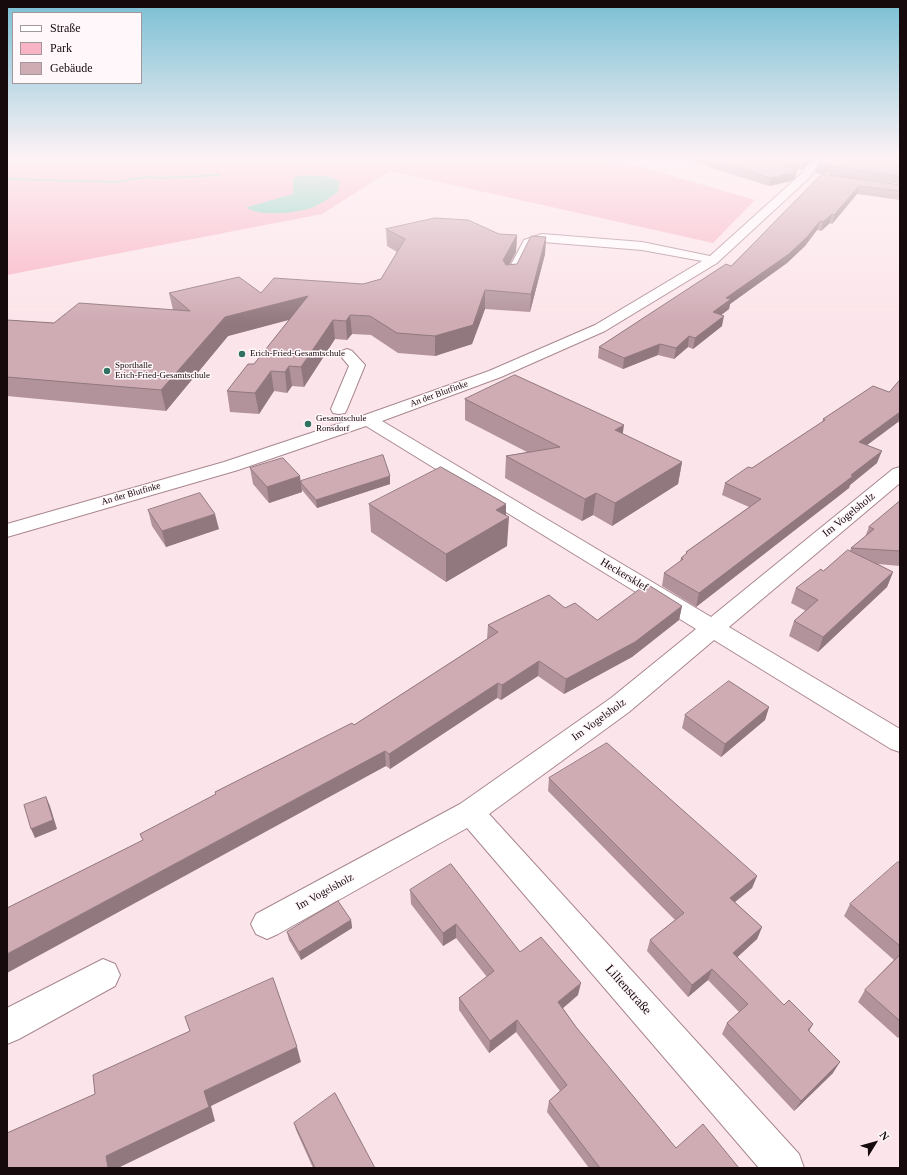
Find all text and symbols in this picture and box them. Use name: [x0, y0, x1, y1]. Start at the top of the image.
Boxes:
legend: [12, 12, 142, 84]
text: Straße: [50, 21, 81, 35]
text: Park: [50, 41, 72, 55]
text: Gebäude: [50, 61, 93, 75]
marker: Erich-Fried-Gesamtschule: [237, 349, 247, 359]
place label: Erich-Fried-Gesamtschule: [250, 349, 345, 359]
place label: Sporthalle Erich-Fried-Gesamtschule: [115, 361, 210, 382]
marker: Sporthalle Erich-Fried-Gesamtschule: [102, 366, 112, 376]
street label: An der Blutfinke: [408, 378, 470, 410]
place label: Gesamtschule Ronsdorf: [316, 414, 366, 435]
marker: Gesamtschule Ronsdorf: [303, 419, 313, 429]
street label: An der Blutfinke: [100, 480, 162, 508]
street label: Im Vogelsholz: [820, 490, 878, 540]
street label: Heckersklef: [598, 556, 650, 594]
street label: Im Vogelsholz: [569, 696, 629, 744]
street label: Im Vogelsholz: [294, 871, 356, 913]
street label: Lilienstraße: [601, 962, 655, 1018]
north arrow: [855, 1123, 895, 1163]
text: N: [877, 1129, 892, 1143]

